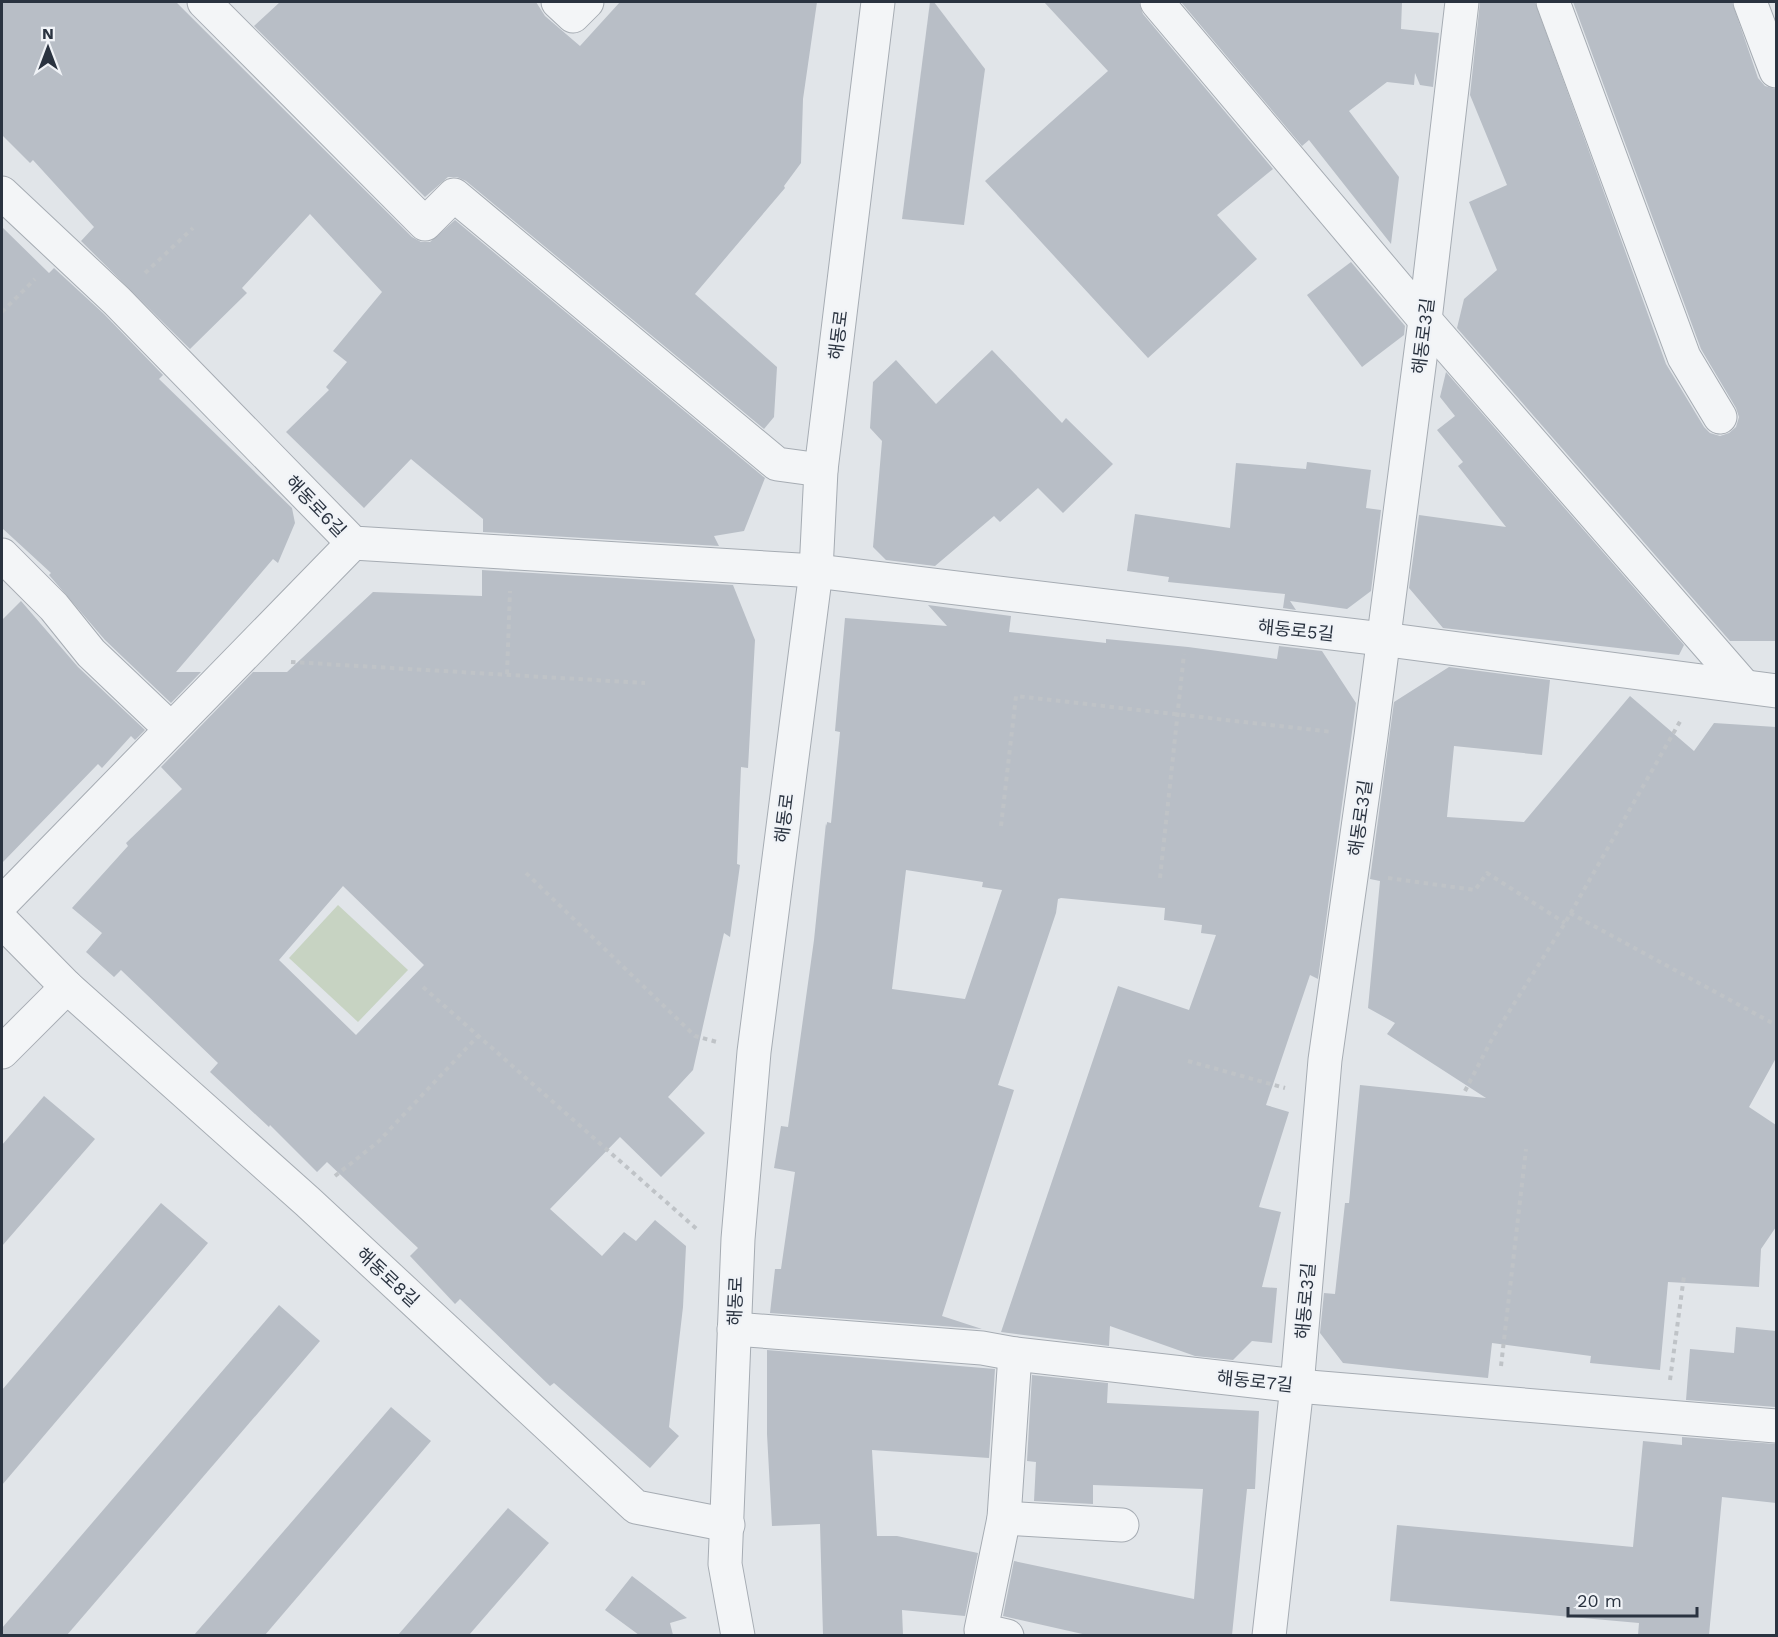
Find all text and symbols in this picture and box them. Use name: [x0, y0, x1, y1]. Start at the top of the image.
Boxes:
north arrow: [18, 18, 78, 78]
text: N: [42, 24, 54, 43]
street label: 해동로3길: [1408, 297, 1438, 375]
street label: 해동로: [825, 309, 851, 361]
street label: 해동로6길: [282, 471, 350, 541]
street label: 해동로5길: [1257, 616, 1335, 644]
street label: 해동로3길: [1344, 779, 1376, 857]
street label: 해동로: [771, 792, 797, 844]
street label: 해동로8길: [353, 1243, 423, 1311]
street label: 해동로3길: [1291, 1262, 1319, 1340]
street label: 해동로: [724, 1276, 746, 1326]
street label: 해동로7길: [1216, 1367, 1294, 1395]
scale bar: [1568, 1580, 1697, 1618]
text: 20 m: [1577, 1590, 1622, 1611]

